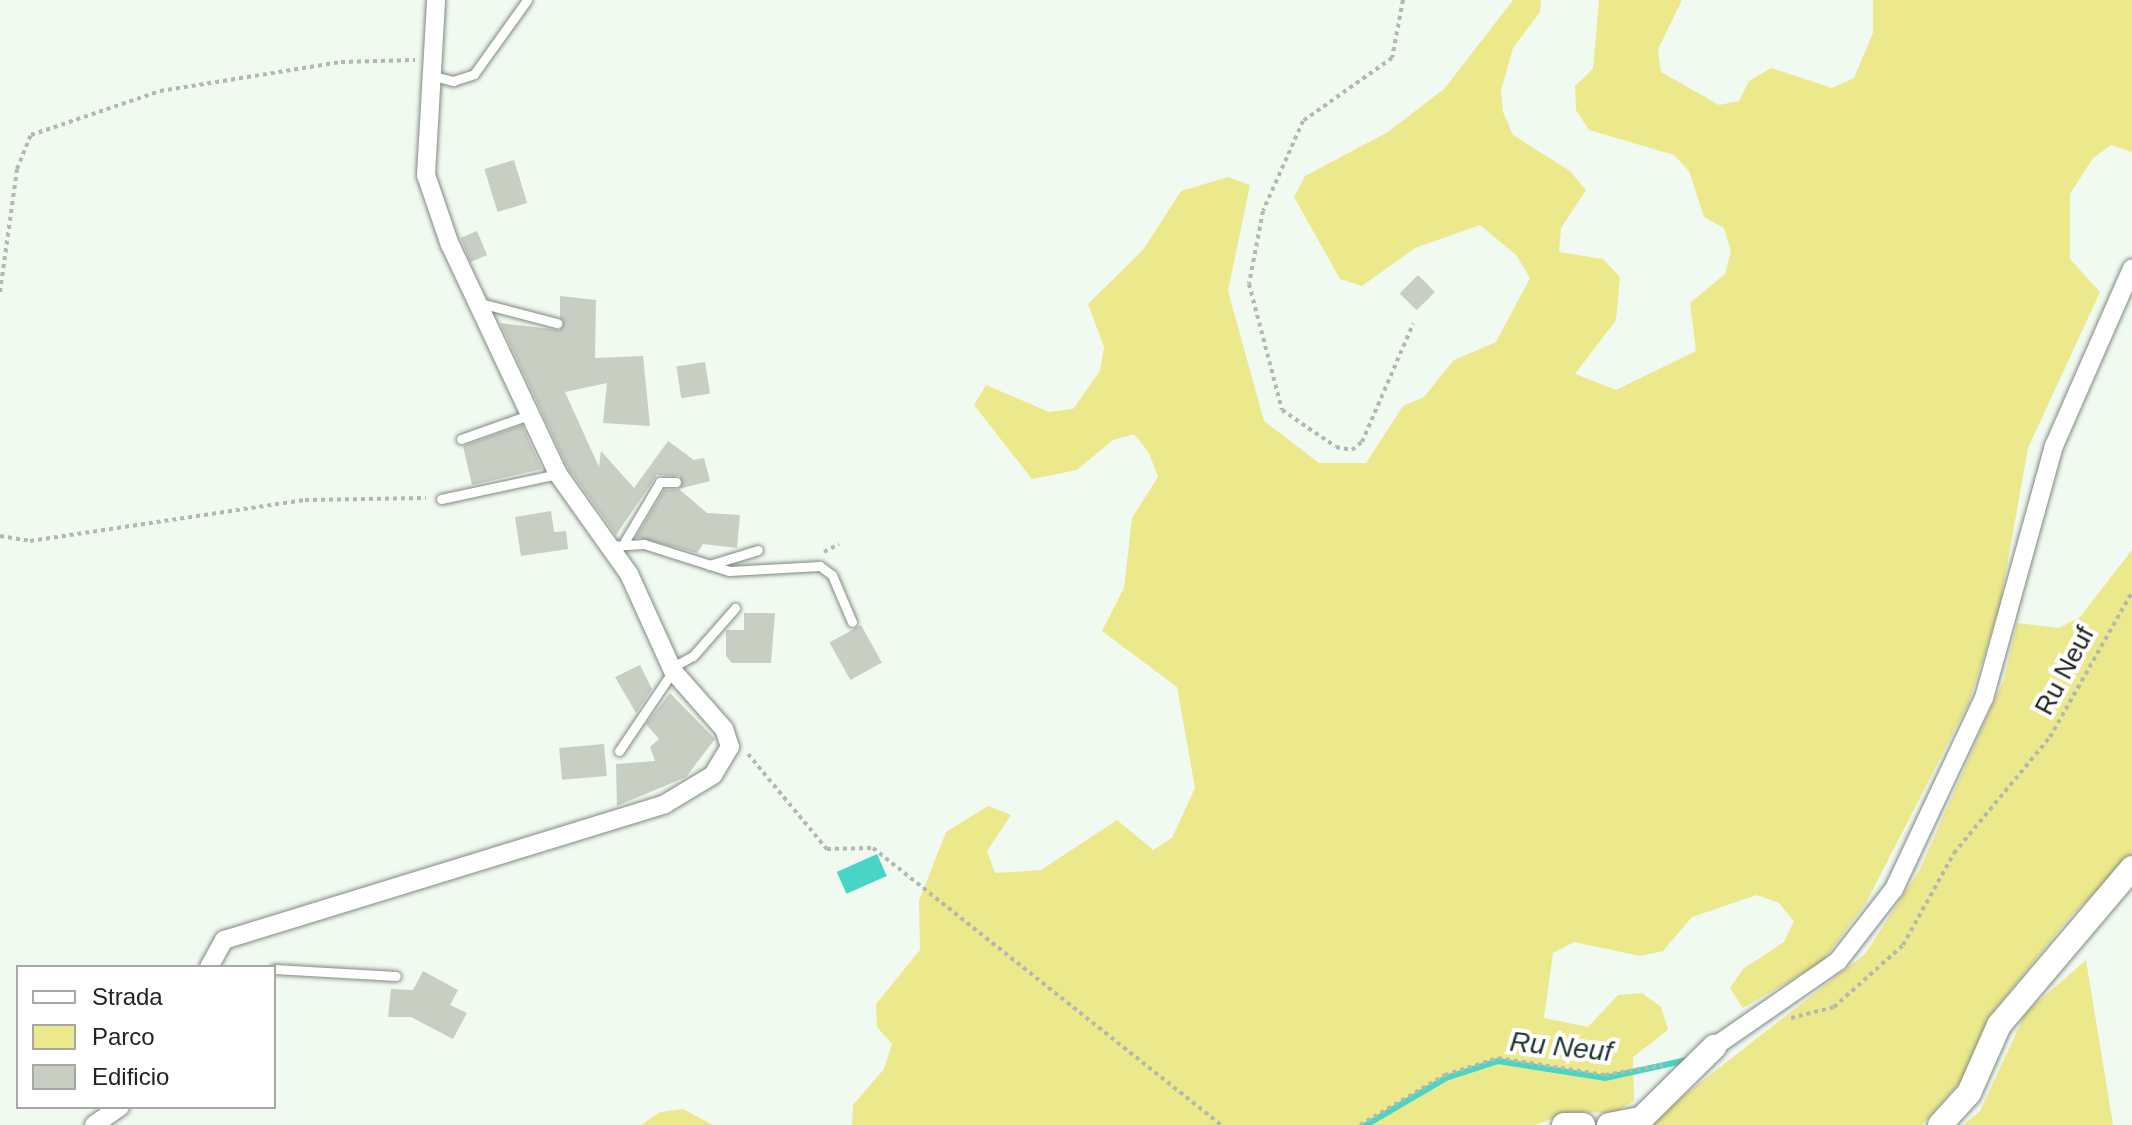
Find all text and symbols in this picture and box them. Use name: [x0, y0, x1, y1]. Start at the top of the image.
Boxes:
street label: Ru Neuf: [2029, 622, 2101, 720]
legend: [16, 965, 276, 1109]
text: Strada: [92, 983, 163, 1010]
text: Parco: [92, 1023, 155, 1050]
water label: Ru Neuf: [1508, 1025, 1614, 1069]
text: Edificio: [92, 1063, 169, 1090]

